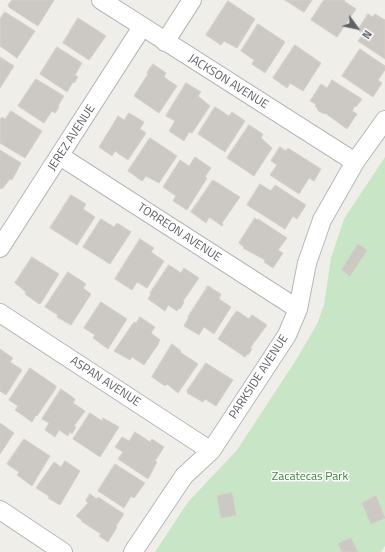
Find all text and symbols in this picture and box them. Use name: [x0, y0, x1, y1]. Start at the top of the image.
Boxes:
north arrow: [337, 8, 377, 48]
text: N: [358, 27, 376, 42]
street label: JACKSON AVENUE: [185, 52, 271, 112]
street label: JEREZ AVENUE: [45, 102, 99, 174]
street label: TORREON AVENUE: [134, 201, 224, 265]
street label: PARKSIDE AVENUE: [226, 332, 292, 422]
street label: ASPAN AVENUE: [67, 354, 143, 410]
park label: Zacatecas Park: [272, 470, 348, 484]

